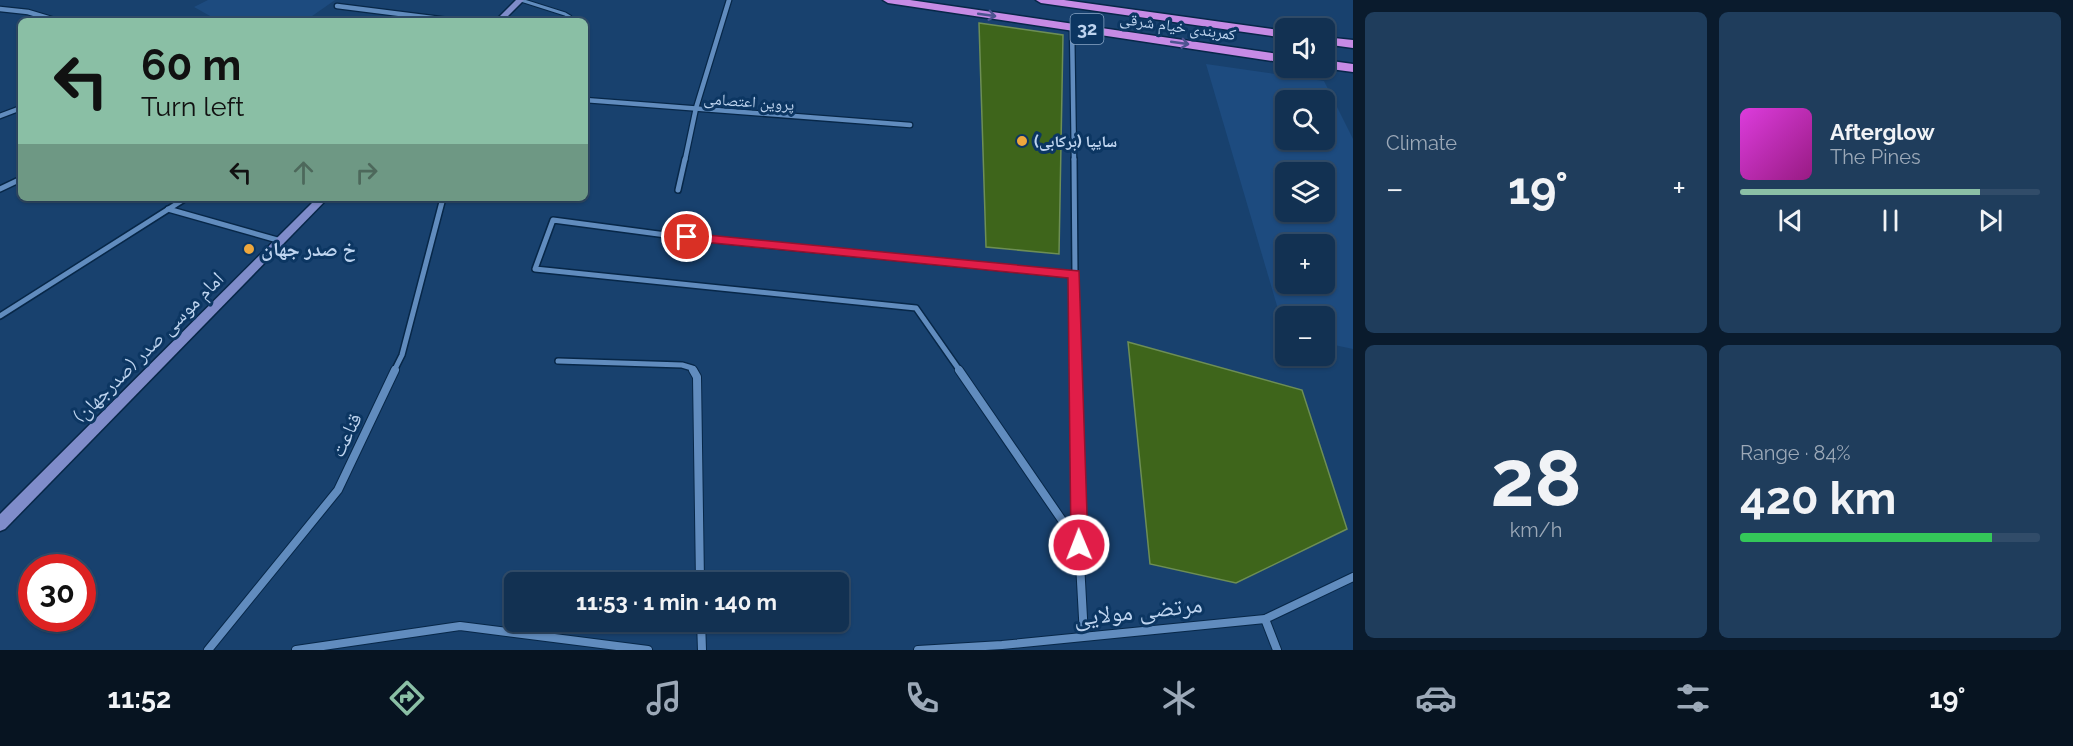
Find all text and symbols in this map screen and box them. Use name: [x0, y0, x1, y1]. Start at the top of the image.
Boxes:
one-way arrow: [977, 9, 997, 20]
street label: کمربندی خیام شرقی: [1119, 9, 1237, 45]
road number: 32: [1070, 14, 1104, 44]
map controls: [1275, 18, 1335, 366]
button: sound: [1275, 18, 1335, 78]
one-way arrow: [1170, 38, 1190, 49]
text: 60 m: [141, 41, 241, 90]
icon: left: [42, 42, 120, 120]
street label: پروین اعتصامی: [703, 89, 795, 115]
button: search: [1275, 90, 1335, 150]
text: Turn left: [141, 91, 244, 122]
text: Afterglow: [1830, 119, 1935, 145]
text: Climate: [1386, 131, 1457, 155]
place label: سایپا (برکابی): [1034, 132, 1117, 151]
marker: سایپا (برکابی): [1015, 134, 1029, 148]
text: The Pines: [1830, 145, 1921, 169]
icon: left: [224, 156, 257, 189]
icon: ahead: [287, 156, 320, 189]
icon: right: [350, 156, 383, 189]
button: layers: [1275, 162, 1335, 222]
text: 19°: [1508, 162, 1568, 215]
text: −: [1386, 169, 1404, 208]
text: +: [1672, 169, 1686, 208]
icon: previous: [1774, 204, 1807, 237]
icon: pause: [1874, 204, 1907, 237]
icon: next: [1974, 204, 2007, 237]
pin: [661, 211, 712, 262]
icon: arrive: [670, 220, 703, 253]
button: +: [1275, 234, 1335, 294]
place label: خ صدر جهان: [261, 237, 356, 262]
marker: خ صدر جهان: [242, 242, 256, 256]
street label: (صدرجهان) امام موسی صدر: [68, 267, 230, 429]
button: −: [1275, 306, 1335, 366]
street label: قناعت: [325, 409, 367, 461]
text: 28: [1490, 433, 1582, 524]
text: Range · 84%: [1740, 441, 1851, 465]
text: 420 km: [1740, 472, 1897, 525]
position arrow: [1047, 513, 1111, 577]
text: km/h: [1510, 518, 1562, 542]
speed limit sign: 30: [18, 554, 96, 632]
text: 11:53 · 1 min · 140 m: [576, 589, 777, 615]
street label: مرتضی مولایی: [1072, 589, 1204, 632]
icon: directions: [386, 677, 428, 719]
icon: music: [643, 677, 685, 719]
icon: phone: [901, 677, 943, 719]
icon: climate: [1158, 677, 1200, 719]
icon: car: [1415, 677, 1457, 719]
icon: filters: [1672, 677, 1714, 719]
text: 11:52: [108, 683, 171, 714]
text: 19°: [1929, 683, 1965, 714]

